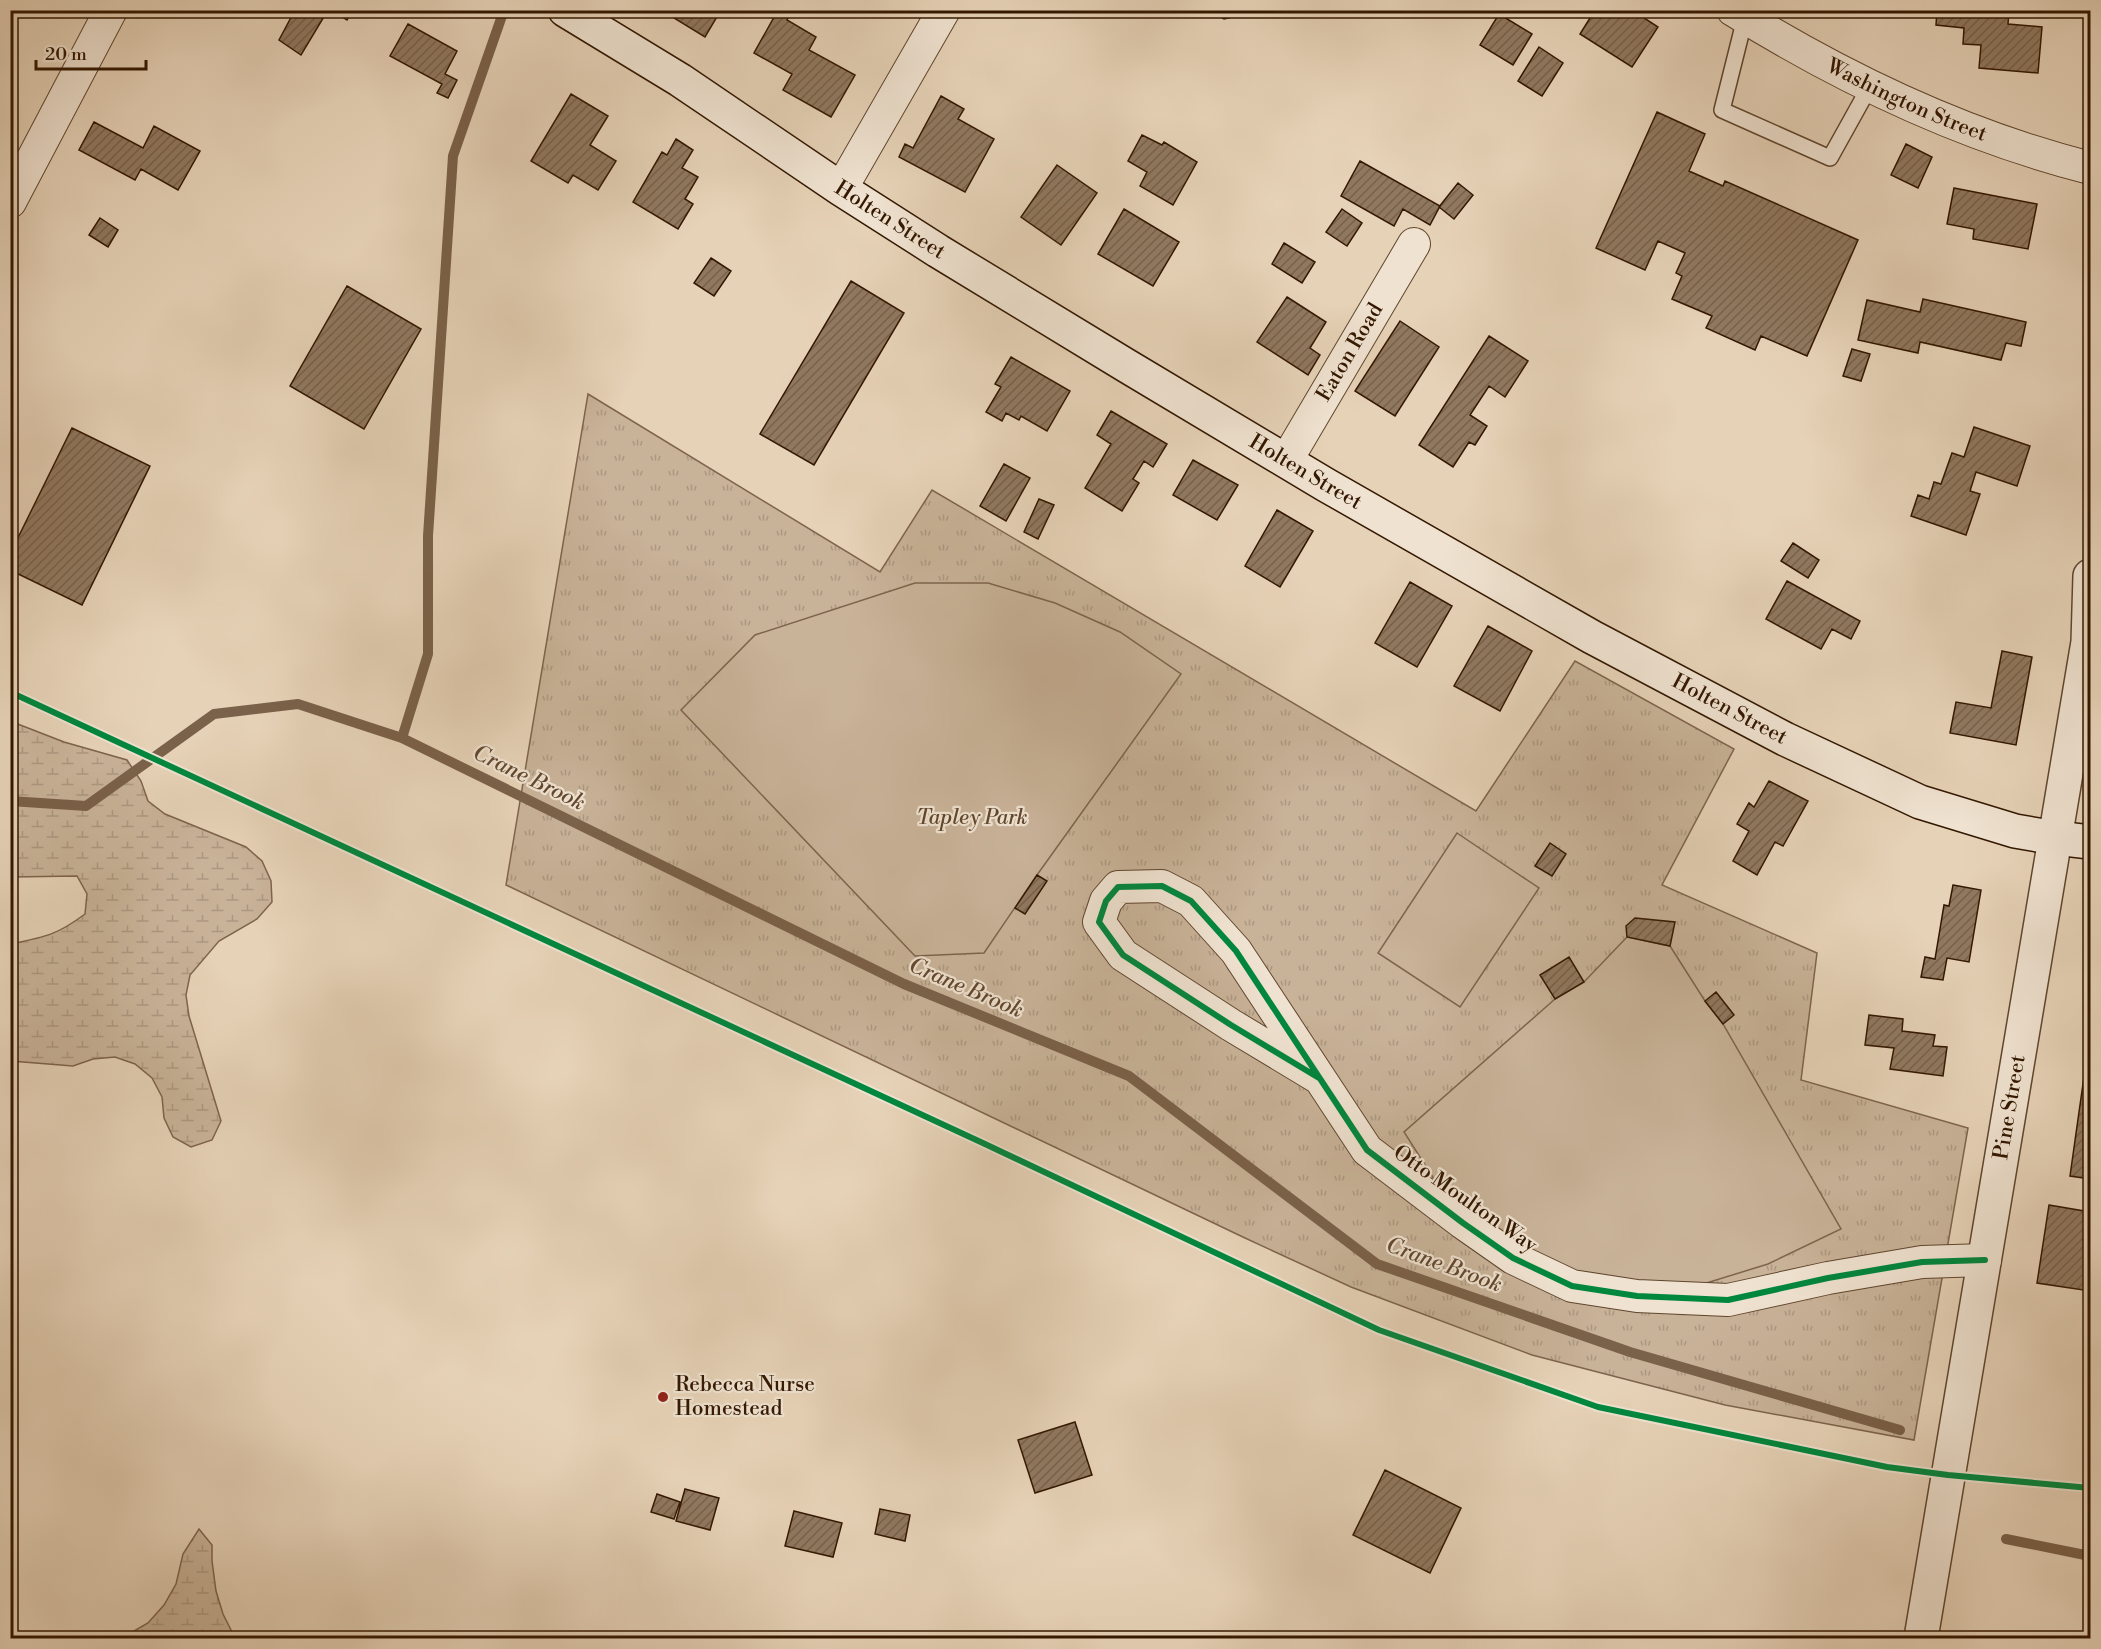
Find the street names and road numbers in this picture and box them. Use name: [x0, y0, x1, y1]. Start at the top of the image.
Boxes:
street label: Washington Street: [1821, 53, 1991, 148]
street label: Holten Street: [829, 175, 950, 266]
street label: Eaton Road: [1311, 299, 1389, 406]
street label: Holten Street: [1244, 429, 1367, 516]
street label: Holten Street: [1667, 669, 1792, 751]
street label: Pine Street: [1988, 1053, 2032, 1162]
street label: Otto Moulton Way: [1388, 1140, 1543, 1259]

